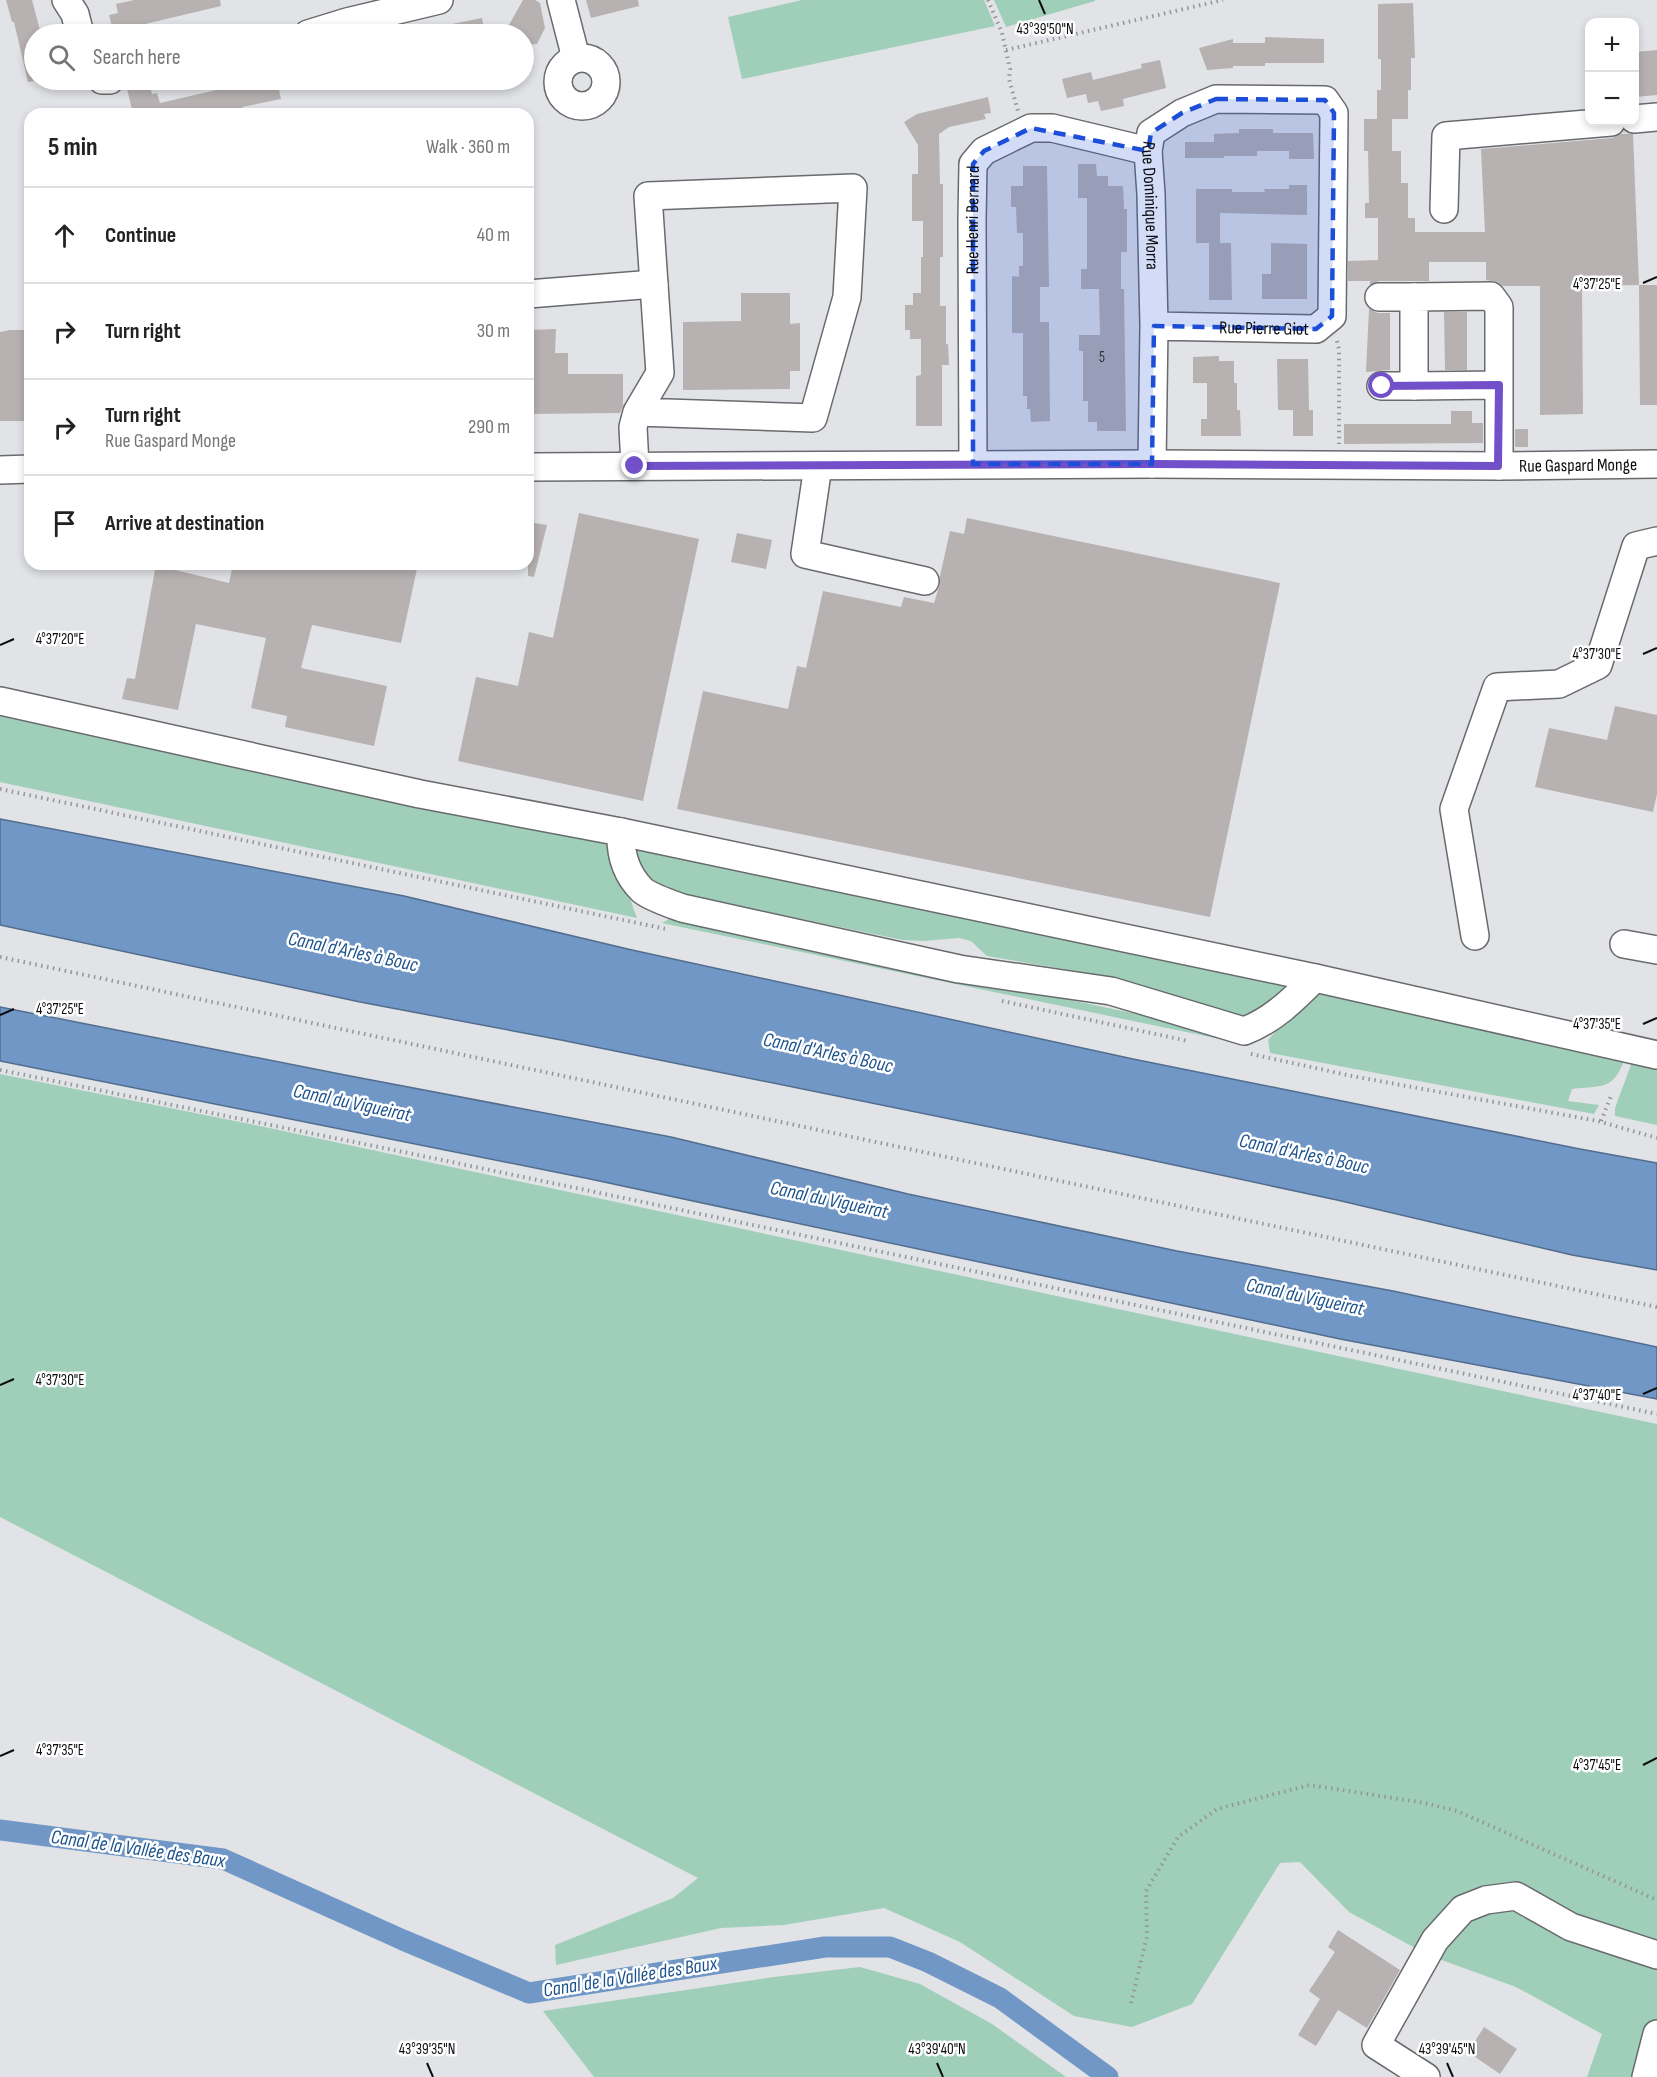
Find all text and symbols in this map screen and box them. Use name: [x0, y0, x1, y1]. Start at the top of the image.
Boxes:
map controls: [1585, 18, 1639, 126]
button: +: [1585, 18, 1639, 72]
text: 43°39'50"N: [1016, 20, 1074, 39]
search box: [24, 24, 534, 90]
icon: search: [45, 41, 78, 74]
text: Search here: [93, 44, 180, 71]
button: −: [1585, 72, 1639, 126]
text: 5 min: [48, 132, 98, 163]
text: Walk · 360 m: [426, 135, 510, 159]
street label: Rue Dominique Morra: [1137, 140, 1163, 270]
street label: Rue Henri Bernard: [961, 165, 983, 275]
icon: ahead: [48, 219, 81, 252]
text: Continue: [105, 222, 176, 249]
text: 40 m: [477, 223, 510, 247]
text: 4°37'25"E: [1573, 275, 1621, 294]
icon: right: [48, 315, 81, 348]
street label: Rue Pierre Giot: [1219, 317, 1310, 339]
text: Turn right: [105, 318, 181, 345]
text: 30 m: [477, 319, 510, 343]
house number: 5: [1099, 348, 1105, 367]
route start: [1368, 372, 1394, 398]
text: Turn right: [105, 402, 181, 429]
icon: right: [48, 411, 81, 444]
text: 290 m: [468, 415, 510, 439]
text: Rue Gaspard Monge: [105, 429, 236, 453]
route end: [621, 452, 647, 478]
street label: Rue Gaspard Monge: [1519, 454, 1637, 476]
icon: arrive: [48, 507, 81, 540]
text: Arrive at destination: [105, 510, 264, 537]
text: 4°37'20"E: [36, 630, 84, 649]
text: 4°37'30"E: [1573, 645, 1621, 664]
water label: Canal d'Arles à Bouc: [286, 927, 420, 977]
text: 4°37'25"E: [36, 1000, 84, 1019]
text: 4°37'35"E: [1573, 1015, 1621, 1034]
water label: Canal d'Arles à Bouc: [761, 1028, 895, 1078]
water label: Canal du Vigueirat: [291, 1079, 414, 1127]
water label: Canal d'Arles à Bouc: [1237, 1129, 1371, 1179]
water label: Canal du Vigueirat: [768, 1176, 891, 1224]
water label: Canal du Vigueirat: [1244, 1273, 1367, 1321]
text: 4°37'30"E: [36, 1371, 84, 1390]
text: 4°37'40"E: [1573, 1386, 1621, 1405]
text: 4°37'35"E: [36, 1741, 84, 1760]
text: 4°37'45"E: [1573, 1756, 1621, 1775]
water label: Canal de la Vallée des Baux: [49, 1825, 227, 1873]
water label: Canal de la Vallée des Baux: [541, 1951, 719, 2003]
text: 43°39'35"N: [399, 2040, 455, 2059]
text: 43°39'40"N: [908, 2040, 966, 2059]
text: 43°39'45"N: [1419, 2040, 1475, 2059]

